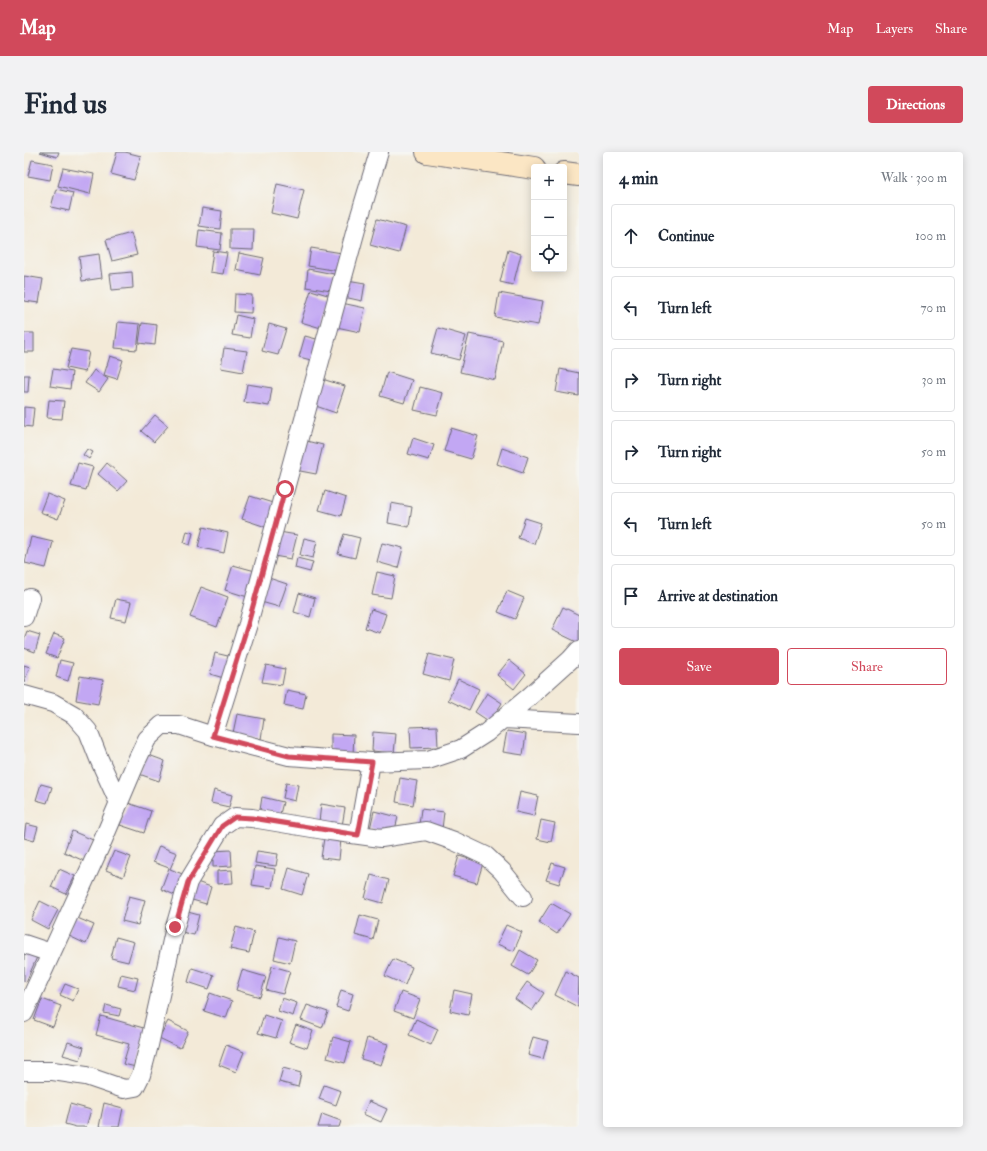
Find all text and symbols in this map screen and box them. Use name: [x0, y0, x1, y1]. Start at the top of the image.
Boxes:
text: Map: [20, 16, 56, 40]
text: Map: [827, 20, 853, 37]
text: Layers: [875, 20, 913, 37]
text: Share: [935, 20, 967, 37]
button: Directions: [868, 86, 963, 123]
text: Find us: [24, 87, 107, 122]
map controls: [531, 164, 567, 272]
button: +: [531, 164, 567, 200]
text: 4 min: [619, 168, 658, 189]
text: Walk · 300 m: [881, 170, 947, 186]
button: −: [531, 200, 567, 236]
icon: ahead: [620, 225, 642, 247]
text: Continue: [658, 227, 714, 246]
text: 100 m: [915, 228, 946, 244]
button: locate: [531, 236, 567, 272]
icon: left: [620, 297, 642, 319]
text: Turn left: [658, 299, 712, 318]
text: 70 m: [921, 300, 946, 316]
icon: right: [620, 369, 642, 391]
text: Turn right: [658, 371, 721, 390]
text: 30 m: [922, 372, 946, 388]
icon: right: [620, 441, 642, 463]
text: Turn right: [658, 443, 721, 462]
text: 50 m: [921, 444, 946, 460]
route start: [276, 480, 294, 498]
icon: left: [620, 513, 642, 535]
text: Turn left: [658, 515, 712, 534]
text: 50 m: [921, 516, 946, 532]
icon: arrive: [620, 585, 642, 607]
text: Arrive at destination: [658, 587, 778, 606]
button: Save: [619, 648, 779, 685]
button: Share: [787, 648, 947, 685]
route end: [166, 918, 184, 936]

